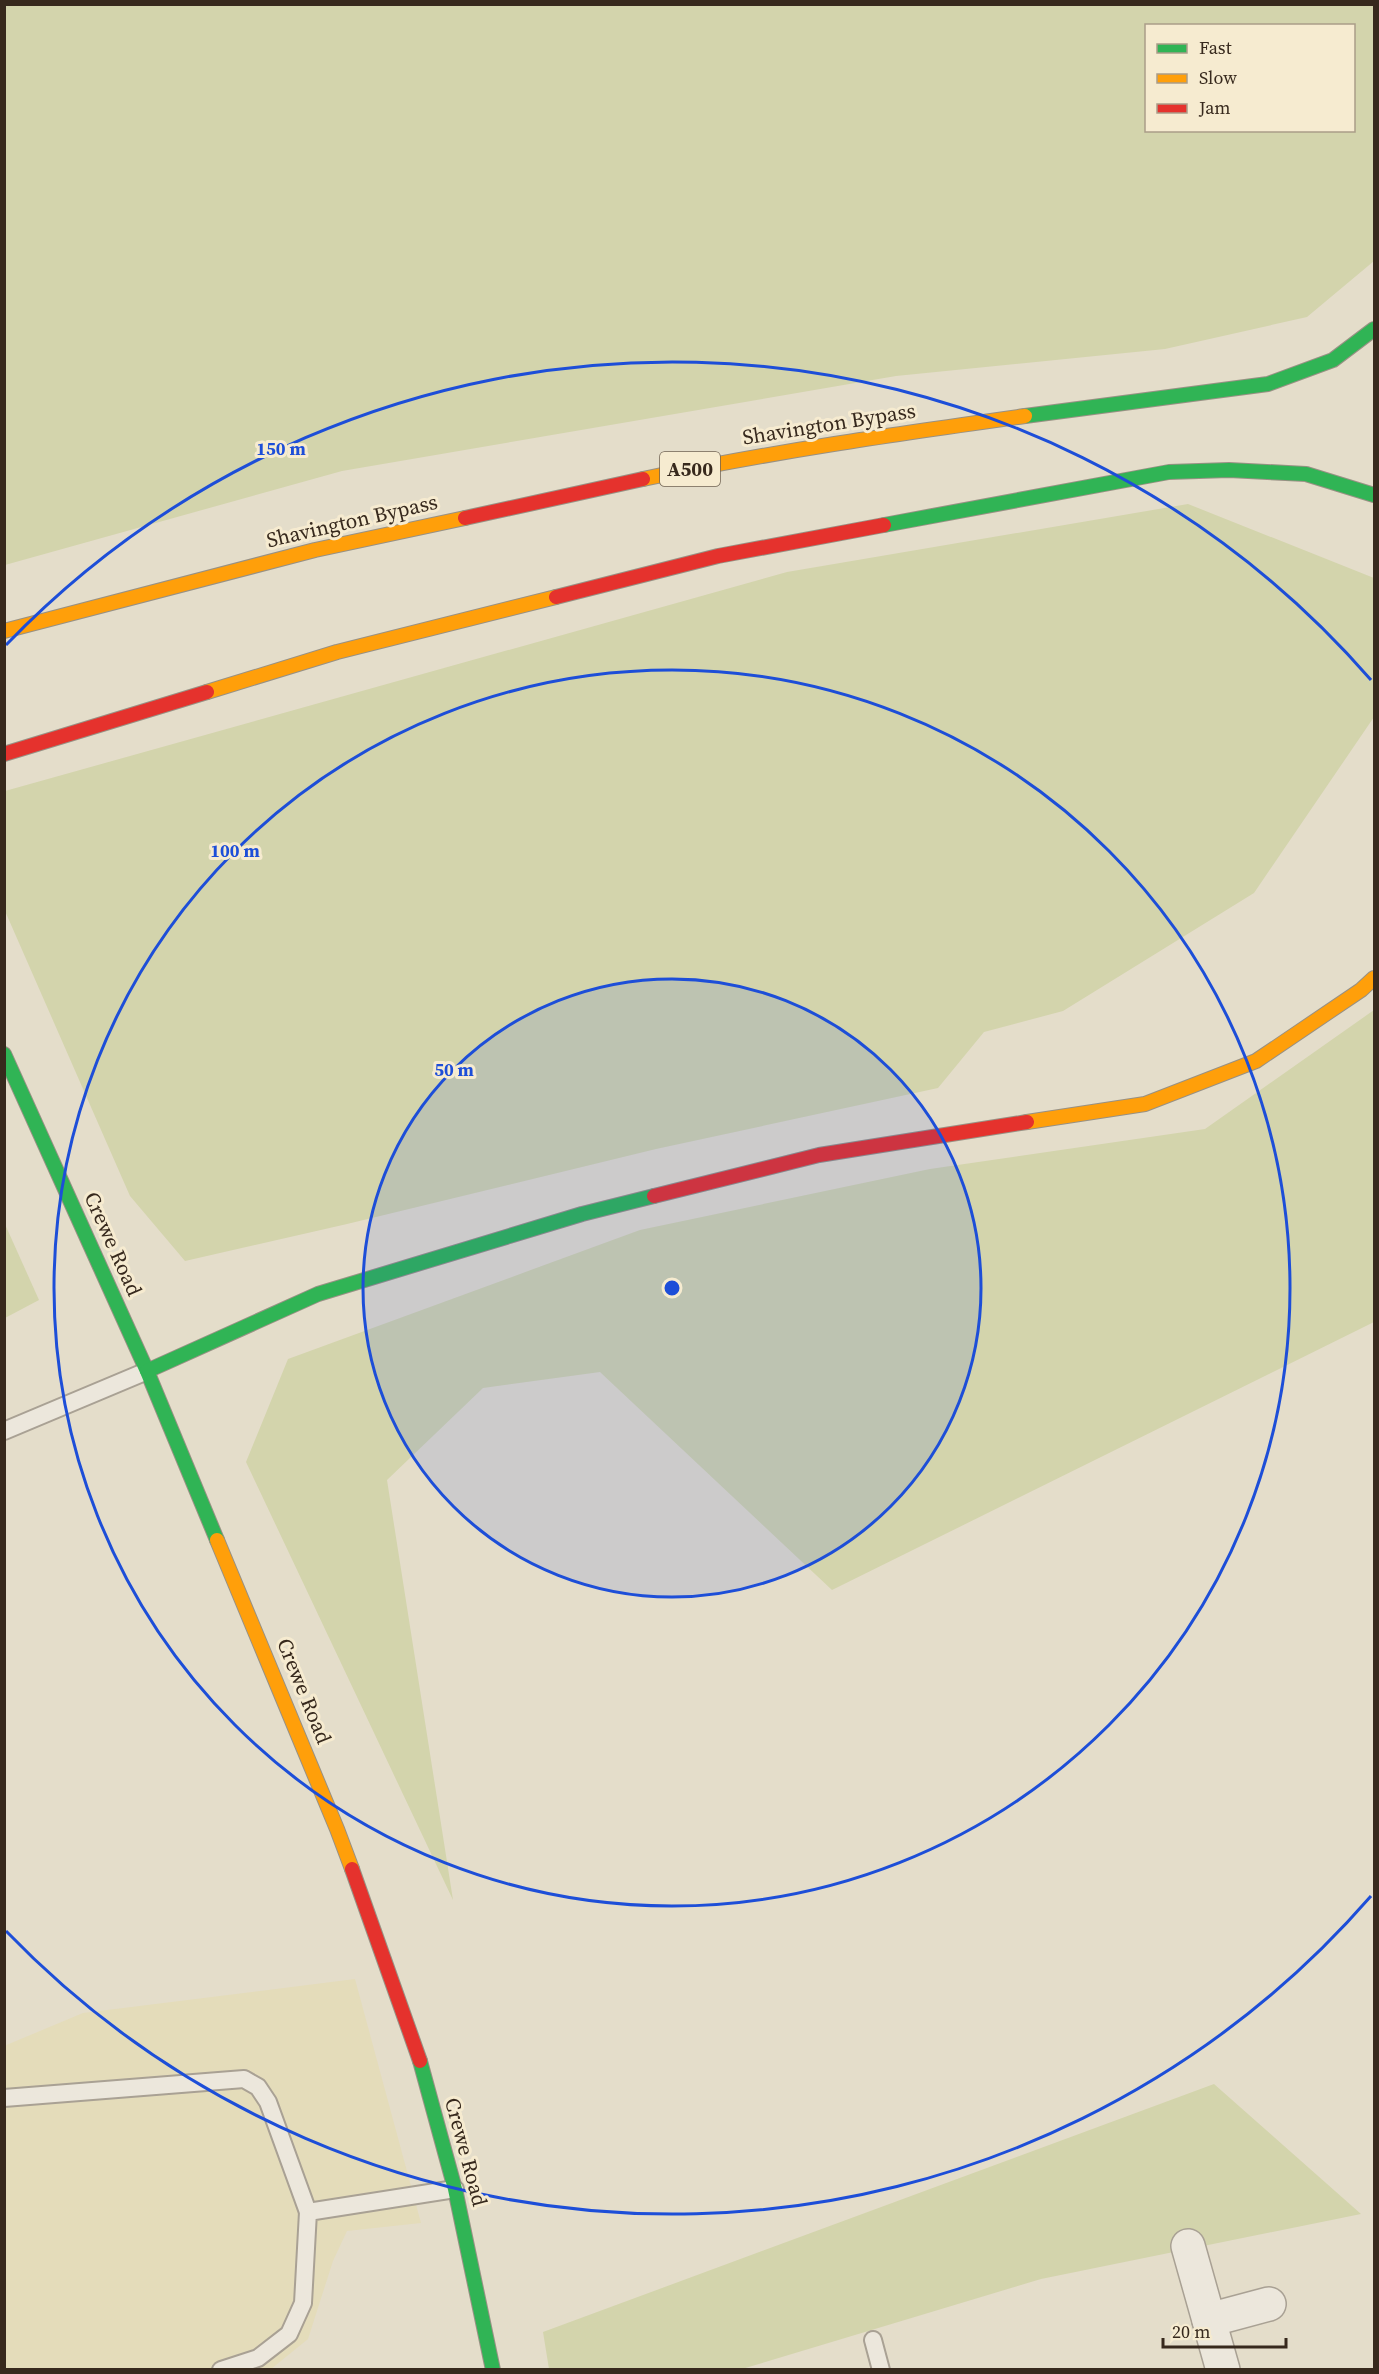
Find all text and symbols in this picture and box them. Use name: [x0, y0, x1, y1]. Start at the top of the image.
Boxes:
legend: [1145, 24, 1355, 132]
text: Fast: [1199, 35, 1232, 60]
text: Slow: [1199, 65, 1237, 90]
text: Jam: [1198, 95, 1231, 120]
street label: Shavington Bypass: [740, 396, 918, 451]
text: 150 m: [256, 436, 306, 461]
road number: A500: [660, 452, 720, 486]
street label: Shavington Bypass: [263, 487, 440, 554]
text: 100 m: [210, 838, 260, 863]
text: 50 m: [434, 1057, 474, 1082]
street label: Crewe Road: [78, 1187, 149, 1301]
centre of rings: [662, 1278, 682, 1298]
street label: Crewe Road: [270, 1634, 339, 1748]
street label: Crewe Road: [438, 2094, 495, 2209]
scale bar: [1163, 2311, 1286, 2349]
text: 20 m: [1172, 2319, 1210, 2344]

